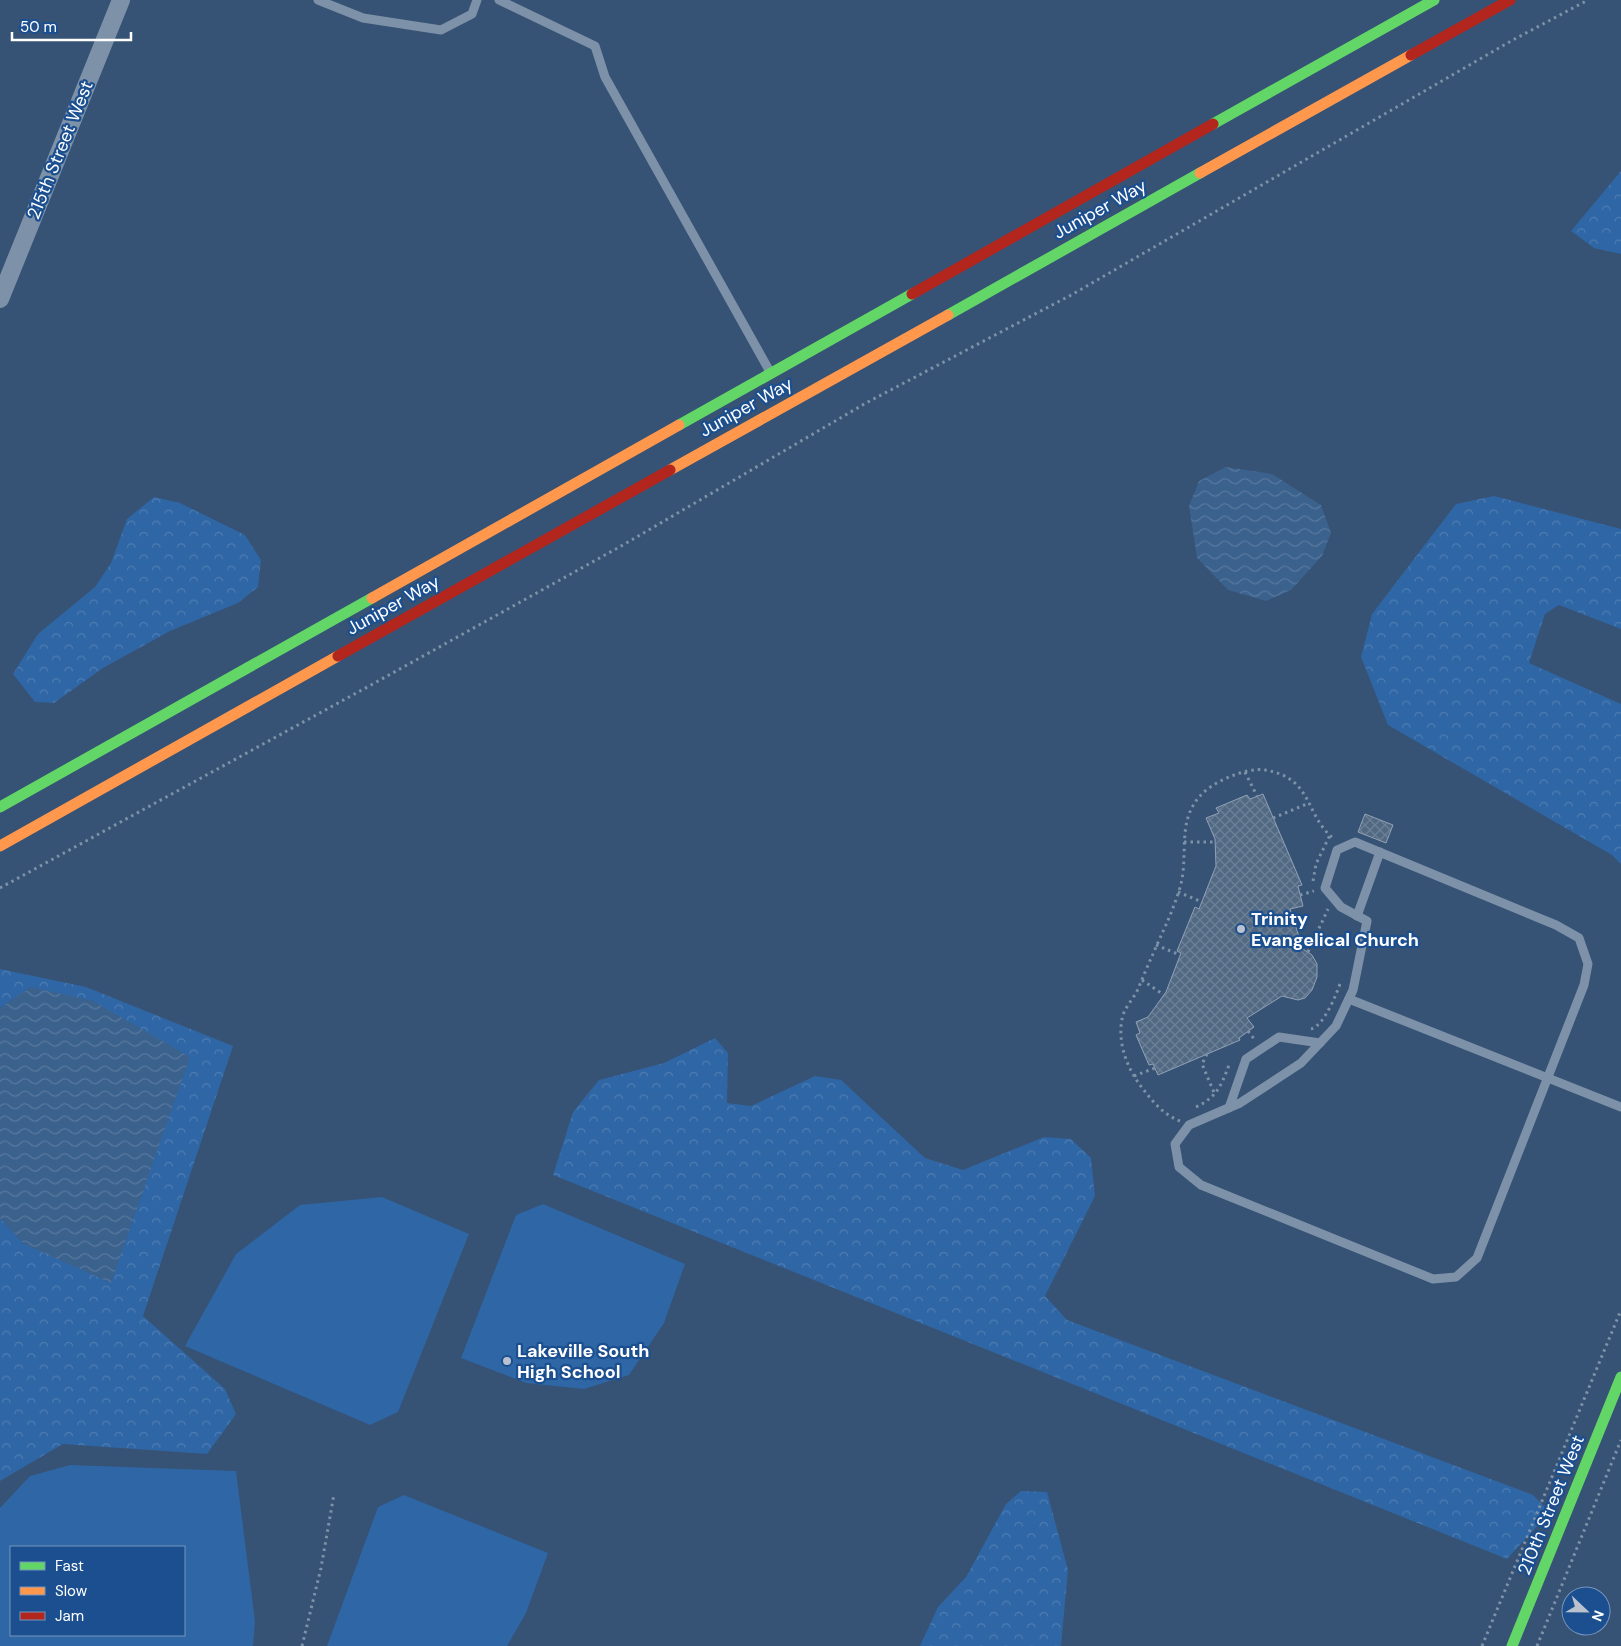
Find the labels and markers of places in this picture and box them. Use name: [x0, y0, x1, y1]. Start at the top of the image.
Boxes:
place label: Trinity Evangelical Church: [1251, 907, 1419, 952]
marker: Trinity Evangelical Church: [1235, 923, 1247, 935]
place label: Lakeville South High School: [517, 1339, 649, 1384]
marker: Lakeville South High School: [501, 1355, 513, 1367]

